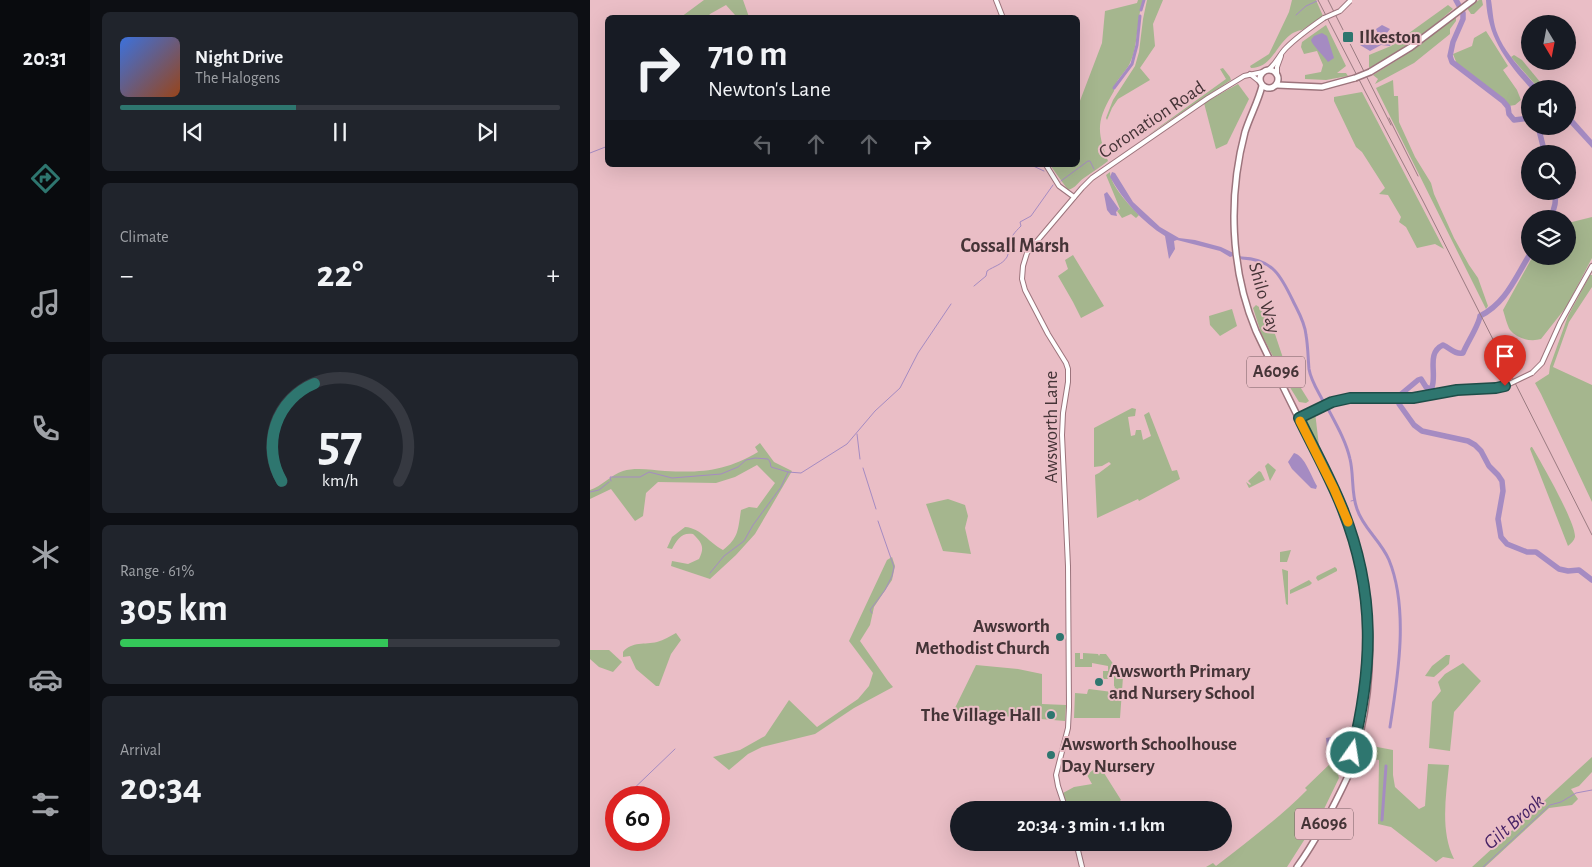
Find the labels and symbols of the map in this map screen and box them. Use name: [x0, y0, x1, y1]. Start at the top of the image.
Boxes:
north arrow: [1521, 15, 1576, 70]
place label: Ilkeston: [1359, 28, 1421, 47]
marker: Ilkeston: [1341, 30, 1355, 44]
street label: Coronation Road: [1096, 78, 1208, 162]
district label: Cossall Marsh: [961, 236, 1069, 256]
street label: Shilo Way: [1245, 260, 1283, 336]
pin: [1484, 335, 1526, 386]
road number: A6096: [1247, 357, 1305, 388]
street label: Awsworth Lane: [1042, 371, 1061, 483]
place label: Awsworth Methodist Church: [915, 617, 1050, 658]
marker: Awsworth Methodist Church: [1054, 631, 1066, 643]
place label: Awsworth Primary and Nursery School: [1109, 662, 1255, 703]
marker: Awsworth Primary and Nursery School: [1093, 676, 1105, 688]
place label: The Village Hall: [921, 706, 1041, 725]
marker: The Village Hall: [1045, 709, 1057, 721]
position arrow: [1325, 726, 1377, 778]
place label: Awsworth Schoolhouse Day Nursery: [1061, 735, 1237, 776]
marker: Awsworth Schoolhouse Day Nursery: [1045, 749, 1057, 761]
speed limit sign: 60: [605, 786, 670, 851]
water label: Gilt Brook: [1480, 791, 1548, 853]
road number: A6096: [1295, 809, 1353, 840]

